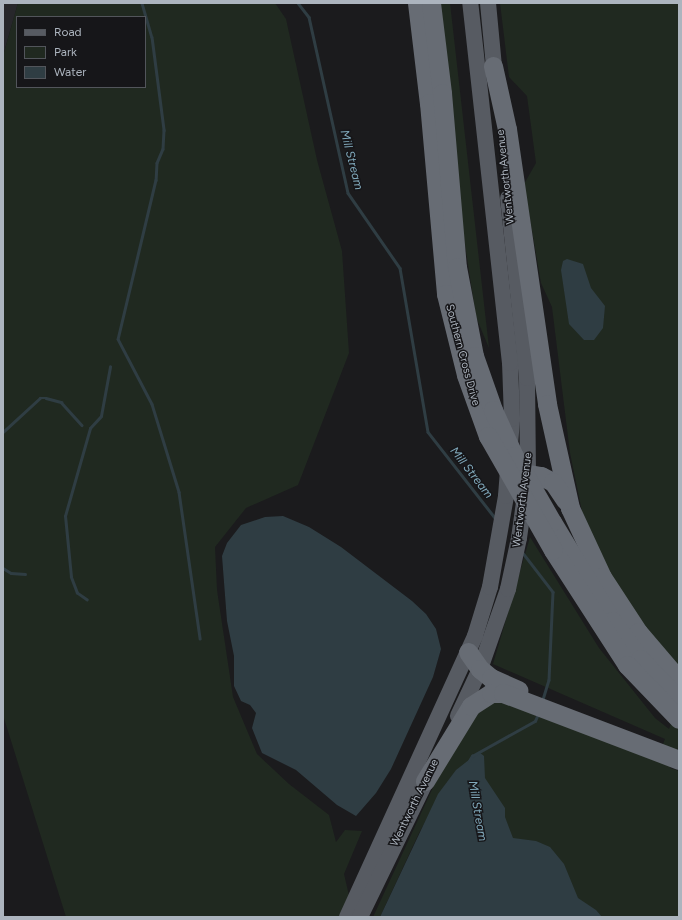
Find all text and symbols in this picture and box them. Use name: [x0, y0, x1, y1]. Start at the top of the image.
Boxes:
legend: [16, 16, 146, 88]
text: Road: [54, 25, 82, 39]
text: Park: [54, 45, 77, 59]
text: Water: [54, 65, 86, 79]
water label: Mill Stream: [337, 129, 365, 191]
street label: Wentworth Avenue: [494, 129, 518, 225]
street label: Southern Cross Drive: [442, 303, 482, 407]
water label: Mill Stream: [447, 444, 495, 502]
street label: Wentworth Avenue: [511, 452, 535, 548]
street label: Wentworth Avenue: [388, 757, 442, 849]
water label: Mill Stream: [465, 780, 489, 842]

